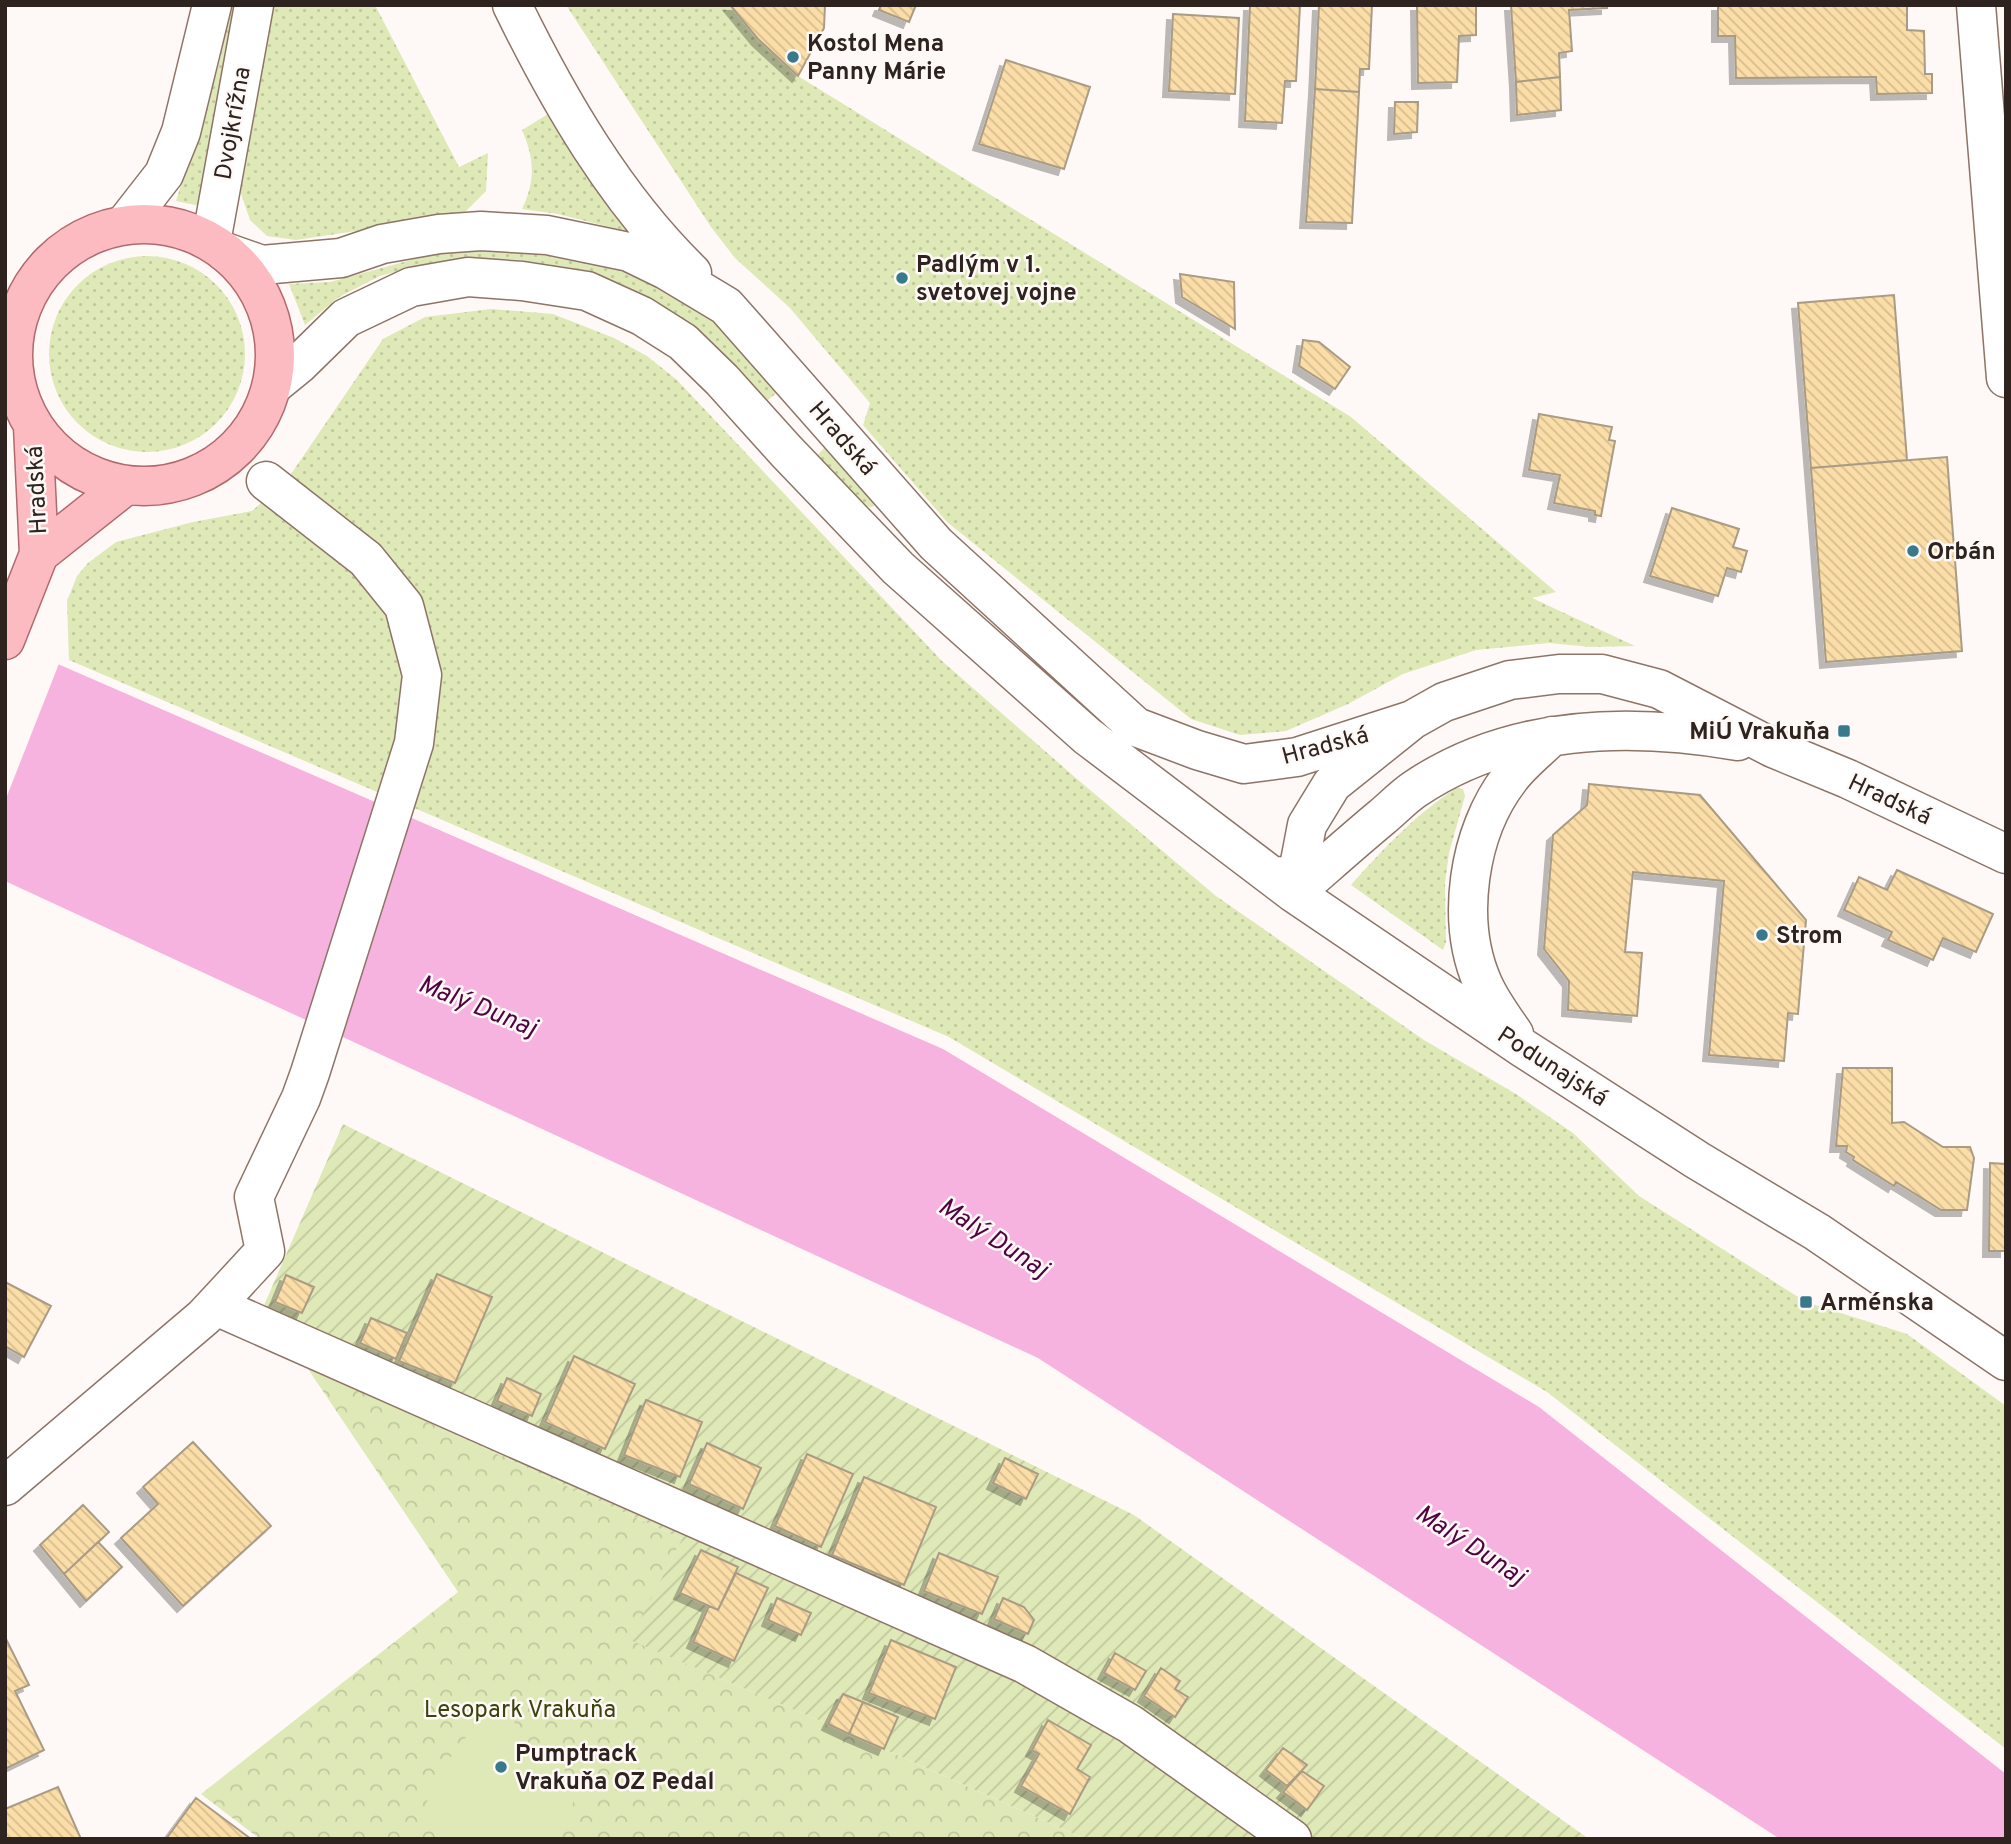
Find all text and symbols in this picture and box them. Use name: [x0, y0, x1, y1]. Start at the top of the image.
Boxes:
place label: Kostol Mena Panny Márie: [807, 30, 946, 88]
marker: Kostol Mena Panny Márie: [785, 49, 801, 65]
street label: Dvojkrížna: [209, 64, 259, 182]
place label: Padlým v 1. svetovej vojne: [916, 251, 1077, 309]
marker: Padlým v 1. svetovej vojne: [894, 270, 910, 286]
street label: Hradská: [801, 396, 882, 483]
street label: Hradská: [21, 445, 55, 535]
place label: Orbán: [1927, 538, 1996, 568]
marker: Orbán: [1905, 543, 1921, 559]
place label: MiÚ Vrakuňa: [1689, 716, 1830, 748]
street label: Hradská: [1279, 721, 1372, 773]
marker: MiÚ Vrakuňa: [1836, 723, 1852, 739]
street label: Hradská: [1843, 768, 1936, 833]
place label: Strom: [1776, 922, 1843, 952]
marker: Strom: [1754, 927, 1770, 943]
water label: Malý Dunaj: [413, 969, 542, 1047]
street label: Podunajská: [1491, 1021, 1613, 1115]
water label: Malý Dunaj: [931, 1191, 1055, 1288]
place label: Arménska: [1820, 1289, 1934, 1319]
marker: Arménska: [1798, 1294, 1814, 1310]
water label: Malý Dunaj: [1408, 1498, 1532, 1595]
park label: Lesopark Vrakuňa: [424, 1696, 616, 1726]
place label: Pumptrack Vrakuňa OZ Pedal: [515, 1740, 714, 1798]
marker: Pumptrack Vrakuňa OZ Pedal: [493, 1759, 509, 1775]

